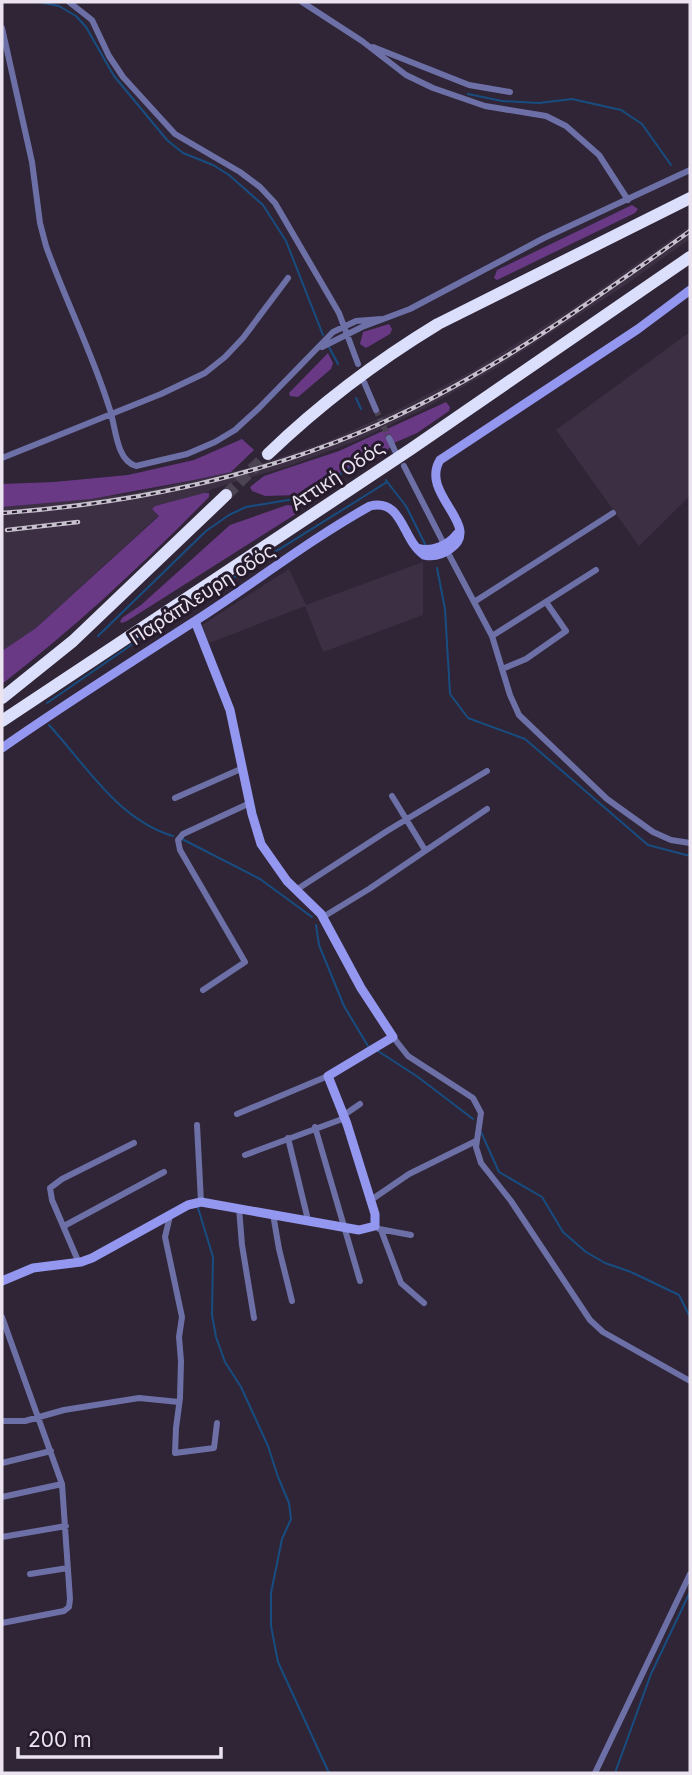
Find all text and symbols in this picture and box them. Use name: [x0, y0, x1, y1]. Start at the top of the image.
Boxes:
street label: Αττική Οδός: [286, 435, 389, 515]
street label: Παράπλευρη οδός: [125, 539, 279, 650]
scale bar: [18, 1716, 220, 1760]
text: 200 m: [28, 1727, 92, 1752]

